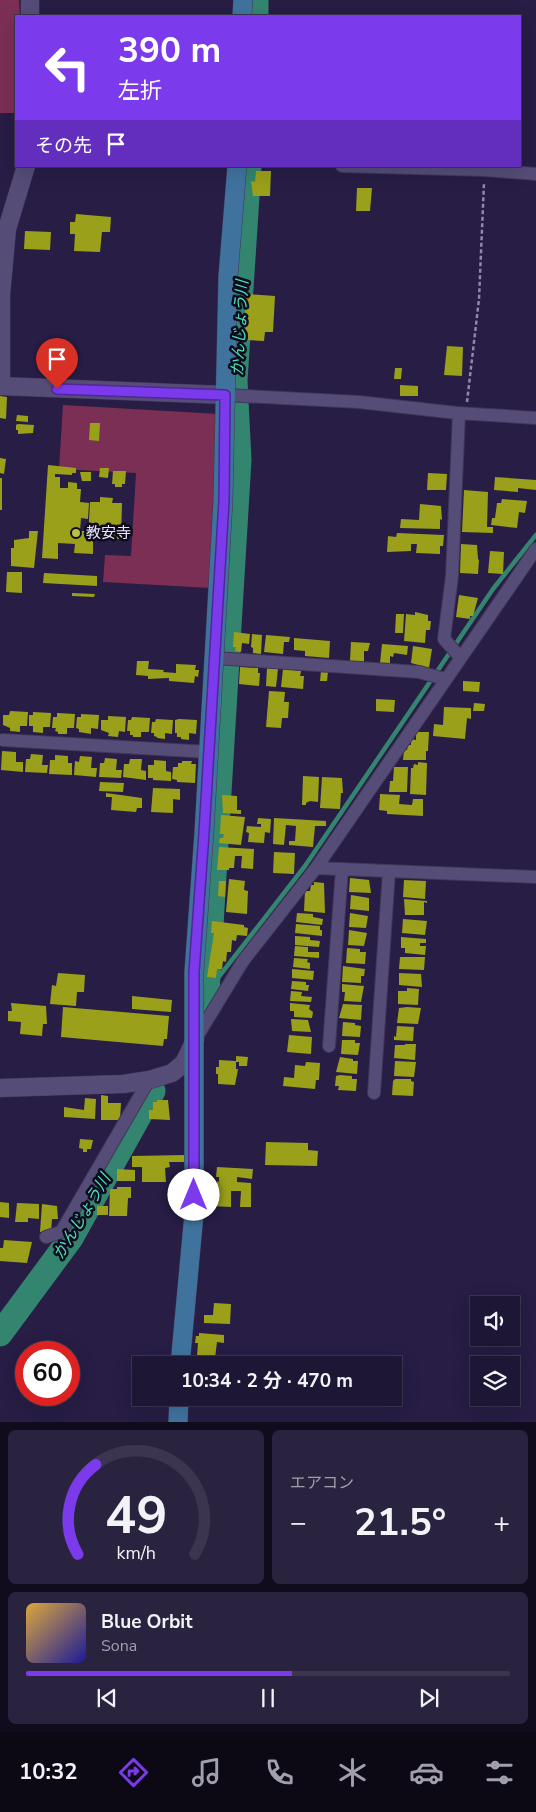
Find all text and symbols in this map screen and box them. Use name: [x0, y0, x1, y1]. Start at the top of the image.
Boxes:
text: 390 m: [118, 27, 221, 74]
icon: left: [35, 35, 100, 100]
text: 左折: [118, 76, 162, 106]
icon: arrive: [102, 130, 130, 158]
text: その先: [35, 133, 92, 159]
water label: かんじょう川: [227, 278, 254, 377]
pin: [36, 338, 78, 389]
icon: arrive: [43, 345, 71, 373]
place label: 教安寺: [86, 523, 131, 543]
marker: 教安寺: [70, 527, 82, 539]
water label: かんじょう川: [48, 1168, 117, 1263]
position arrow: [167, 1168, 219, 1220]
map controls: [470, 1296, 520, 1406]
button: sound: [470, 1296, 520, 1346]
speed limit sign: 60: [15, 1341, 80, 1406]
button: layers: [470, 1356, 520, 1406]
text: 10:34 · 2 分 · 470 m: [181, 1368, 353, 1394]
text: エアコン: [290, 1472, 354, 1494]
text: 49: [105, 1480, 167, 1551]
text: 21.5°: [354, 1497, 446, 1548]
text: −: [290, 1504, 307, 1542]
text: +: [493, 1504, 510, 1542]
text: km/h: [116, 1541, 156, 1565]
text: Blue Orbit: [101, 1609, 192, 1635]
text: Sona: [101, 1635, 137, 1657]
icon: previous: [93, 1684, 121, 1712]
icon: pause: [254, 1684, 282, 1712]
icon: next: [415, 1684, 443, 1712]
icon: directions: [116, 1755, 151, 1790]
icon: music: [189, 1755, 224, 1790]
icon: phone: [262, 1755, 297, 1790]
icon: climate: [335, 1755, 370, 1790]
icon: car: [409, 1755, 444, 1790]
icon: filters: [482, 1755, 517, 1790]
text: 10:32: [19, 1757, 77, 1787]

